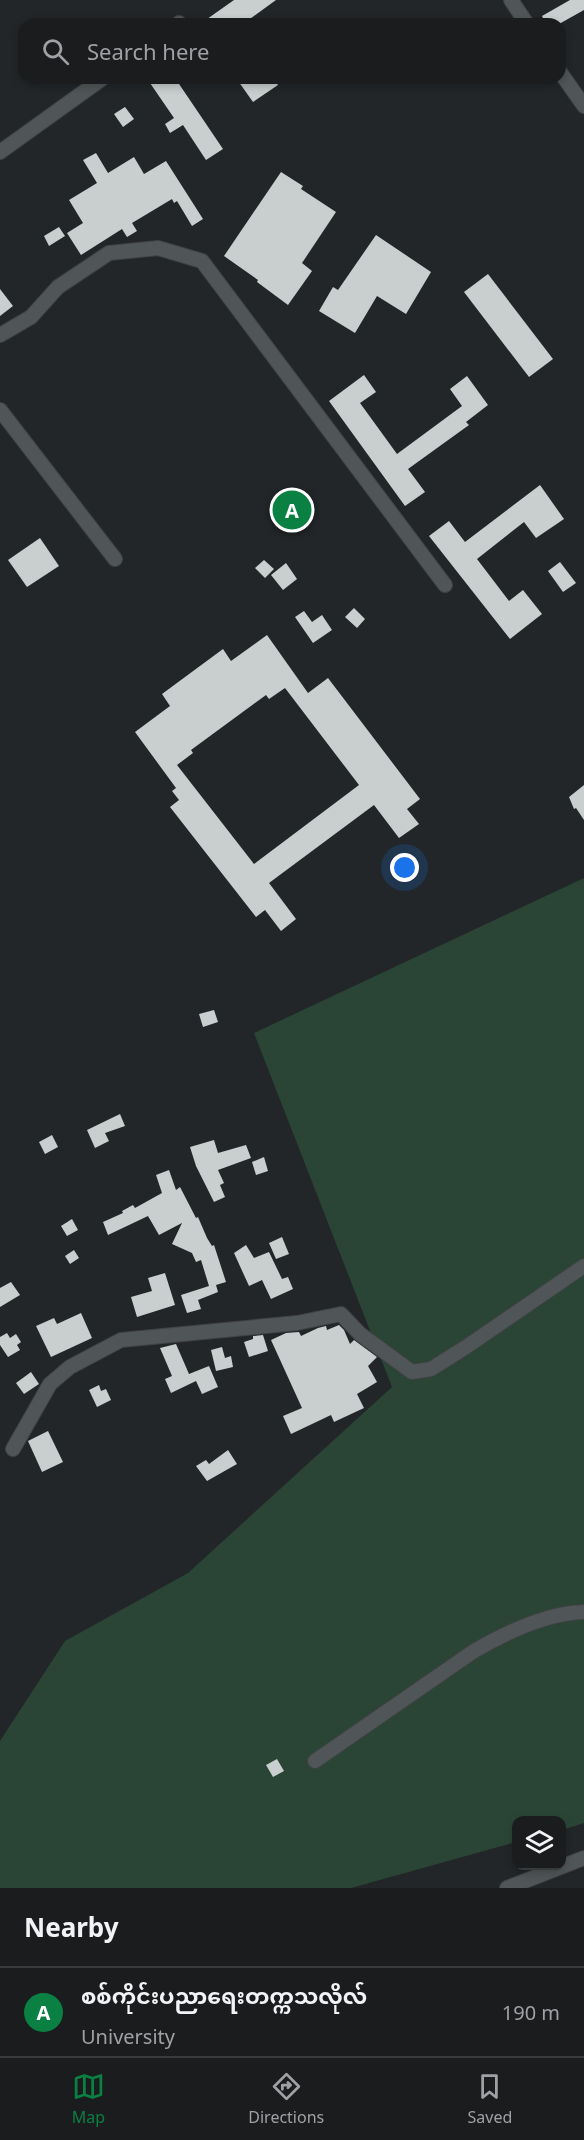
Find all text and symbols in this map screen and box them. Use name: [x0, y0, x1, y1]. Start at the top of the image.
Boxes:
search box: [18, 18, 566, 84]
icon: search: [39, 35, 72, 68]
text: Search here: [87, 36, 209, 66]
pin: A: [272, 488, 312, 532]
your location: [390, 853, 419, 882]
map controls: [512, 1816, 566, 1870]
button: layers: [512, 1816, 566, 1870]
text: Nearby: [24, 1909, 119, 1945]
text: စစ်ကိုင်းပညာရေးတက္ကသလိုလ်: [81, 1980, 367, 2010]
text: A: [37, 1999, 50, 2026]
text: 190 m: [502, 1999, 560, 2026]
text: University: [81, 2023, 175, 2050]
tab: Map: [72, 2070, 105, 2128]
tab: Directions: [248, 2070, 324, 2128]
tab: Saved: [468, 2070, 512, 2128]

